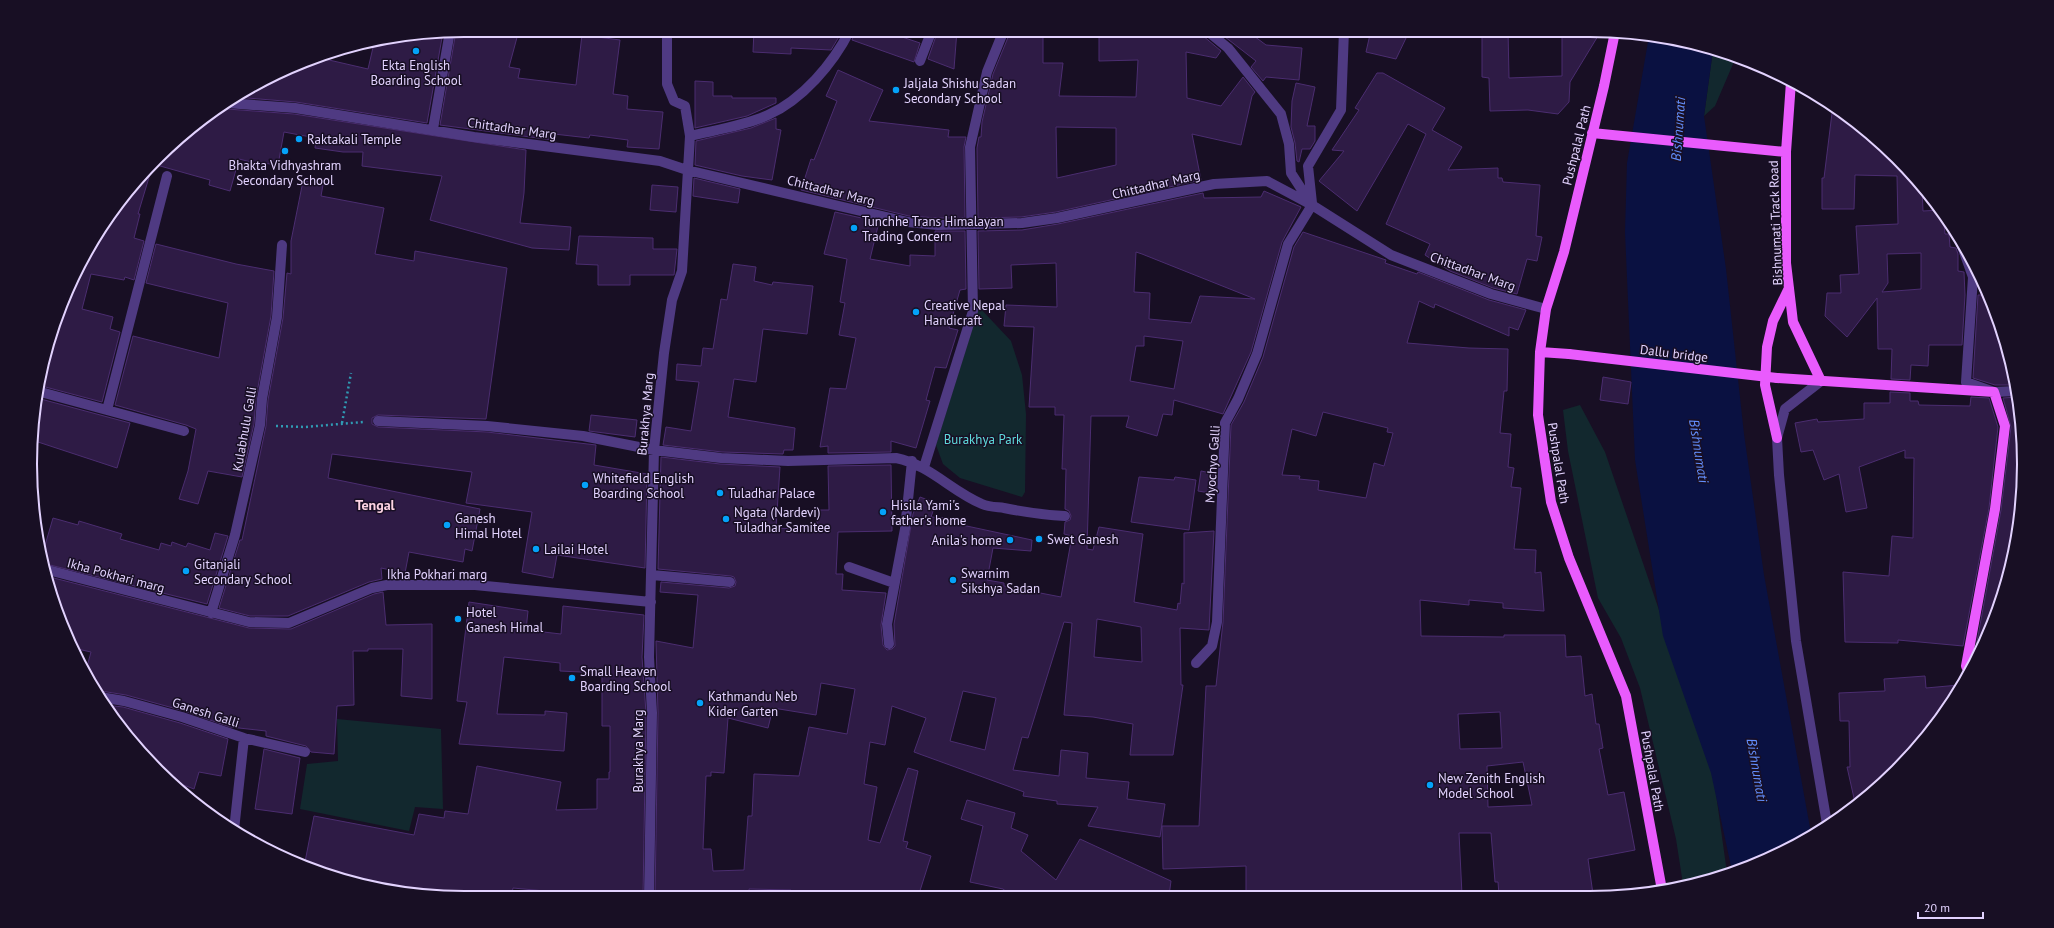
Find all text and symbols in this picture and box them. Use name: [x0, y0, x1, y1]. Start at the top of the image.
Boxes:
marker: Ekta English Boarding School: [411, 46, 421, 56]
place label: Ekta English Boarding School: [370, 57, 462, 89]
place label: Jaljala Shishu Sadan Secondary School: [903, 75, 1016, 107]
marker: Jaljala Shishu Sadan Secondary School: [891, 85, 901, 95]
water label: Bishnumati: [1667, 96, 1689, 162]
street label: Pushpalal Path: [1558, 103, 1595, 187]
street label: Chittadhar Marg: [466, 114, 558, 143]
place label: Raktakali Temple: [307, 131, 401, 148]
marker: Raktakali Temple: [294, 134, 304, 144]
marker: Bhakta Vidhyashram Secondary School: [280, 146, 290, 156]
place label: Bhakta Vidhyashram Secondary School: [229, 157, 341, 189]
street label: Bishnumati Track Road: [1765, 160, 1786, 286]
street label: Chittadhar Marg: [1110, 166, 1202, 203]
street label: Chittadhar Marg: [785, 171, 877, 210]
place label: Tunchhe Trans Himalayan Trading Concern: [862, 213, 1004, 245]
marker: Tunchhe Trans Himalayan Trading Concern: [849, 223, 859, 233]
street label: Chittadhar Marg: [1428, 248, 1518, 295]
place label: Creative Nepal Handicraft: [924, 297, 1006, 329]
marker: Creative Nepal Handicraft: [911, 307, 921, 317]
street label: Dallu bridge: [1639, 341, 1709, 366]
street label: Burakhya Marg: [633, 372, 658, 456]
street label: Kulabhulu Galli: [229, 385, 260, 473]
water label: Bishnumati: [1685, 418, 1713, 485]
street label: Pushpalal Path: [1544, 421, 1573, 505]
street label: Myochyo Galli: [1201, 425, 1224, 504]
park label: Burakhya Park: [944, 431, 1023, 448]
place label: Whitefield English Boarding School: [593, 470, 694, 502]
marker: Whitefield English Boarding School: [580, 480, 590, 490]
place label: Tuladhar Palace: [728, 485, 815, 502]
marker: Tuladhar Palace: [715, 488, 725, 498]
district label: Tengal: [355, 496, 396, 514]
place label: Hisila Yami's father's home: [891, 497, 966, 529]
place label: Ngata (Nardevi) Tuladhar Samitee: [734, 504, 830, 536]
marker: Hisila Yami's father's home: [878, 507, 888, 517]
place label: Ganesh Himal Hotel: [455, 510, 522, 542]
marker: Ngata (Nardevi) Tuladhar Samitee: [721, 514, 731, 524]
marker: Ganesh Himal Hotel: [442, 520, 452, 530]
place label: Swet Ganesh: [1047, 531, 1119, 548]
place label: Anila's home: [931, 532, 1002, 549]
marker: Swet Ganesh: [1034, 534, 1044, 544]
marker: Anila's home: [1005, 535, 1015, 545]
place label: Lailai Hotel: [544, 541, 608, 558]
marker: Lailai Hotel: [531, 544, 541, 554]
street label: Ikha Pokhari marg: [65, 554, 167, 597]
place label: Gitanjali Secondary School: [194, 556, 292, 588]
place label: Swarnim Sikshya Sadan: [961, 565, 1040, 597]
marker: Gitanjali Secondary School: [181, 566, 191, 576]
street label: Ikha Pokhari marg: [387, 566, 487, 583]
marker: Swarnim Sikshya Sadan: [948, 575, 958, 585]
place label: Hotel Ganesh Himal: [466, 604, 543, 636]
marker: Hotel Ganesh Himal: [453, 614, 463, 624]
place label: Small Heaven Boarding School: [580, 663, 671, 695]
marker: Small Heaven Boarding School: [567, 673, 577, 683]
place label: Kathmandu Neb Kider Garten: [708, 688, 798, 720]
street label: Ganesh Galli: [170, 694, 242, 731]
marker: Kathmandu Neb Kider Garten: [695, 698, 705, 708]
street label: Burakhya Marg: [630, 710, 647, 792]
street label: Pushpalal Path: [1637, 729, 1668, 813]
water label: Bishnumati: [1743, 737, 1772, 804]
place label: New Zenith English Model School: [1438, 770, 1545, 802]
marker: New Zenith English Model School: [1425, 780, 1435, 790]
scale bar: [1918, 894, 1983, 920]
text: 20 m: [1924, 900, 1950, 915]

